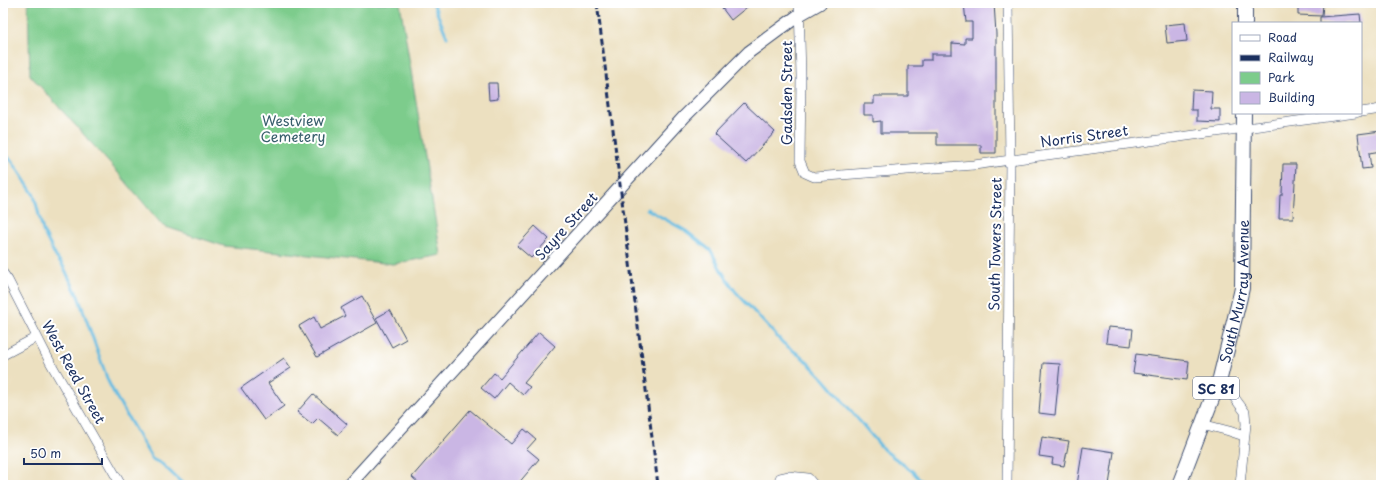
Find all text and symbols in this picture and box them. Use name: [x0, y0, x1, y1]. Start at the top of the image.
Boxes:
legend: [1232, 22, 1362, 114]
text: Road: [1268, 28, 1297, 46]
street label: Gadsden Street: [776, 40, 797, 145]
text: Railway: [1268, 48, 1314, 66]
text: Park: [1268, 68, 1295, 86]
text: Building: [1268, 88, 1315, 106]
park label: Westview Cemetery: [260, 110, 326, 147]
street label: Norris Street: [1039, 119, 1130, 153]
street label: South Towers Street: [983, 177, 1007, 311]
street label: Sayre Street: [530, 187, 602, 265]
street label: South Murray Avenue: [1214, 219, 1253, 365]
street label: West Reed Street: [37, 317, 111, 428]
road number: SC 81: [1193, 377, 1239, 399]
scale bar: [24, 440, 102, 466]
text: 50 m: [30, 444, 61, 462]

